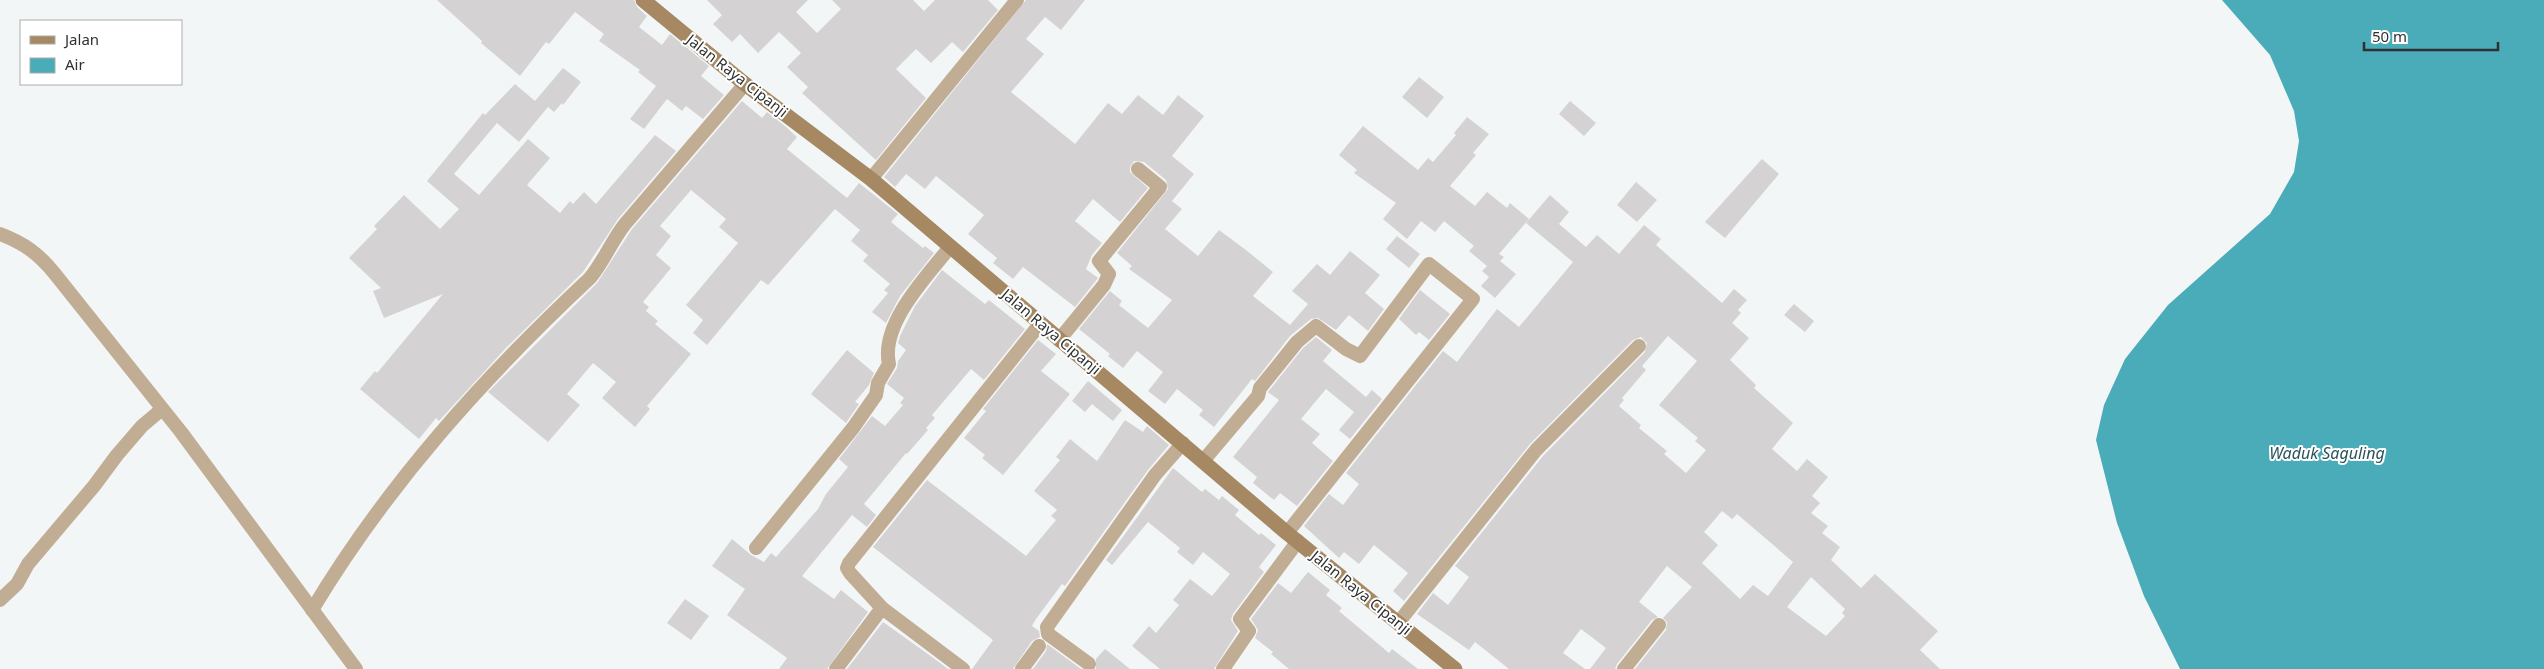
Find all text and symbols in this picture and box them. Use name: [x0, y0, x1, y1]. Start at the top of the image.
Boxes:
legend: [20, 20, 182, 85]
scale bar: [2364, 20, 2498, 52]
text: 50 m: [2372, 26, 2407, 46]
street label: Jalan Raya Cipanji: [681, 28, 793, 121]
text: Jalan: [63, 29, 99, 49]
text: Air: [65, 54, 85, 74]
street label: Jalan Raya Cipanji: [996, 283, 1105, 379]
water label: Waduk Saguling: [2269, 442, 2385, 464]
street label: Jalan Raya Cipanji: [1306, 544, 1416, 639]

